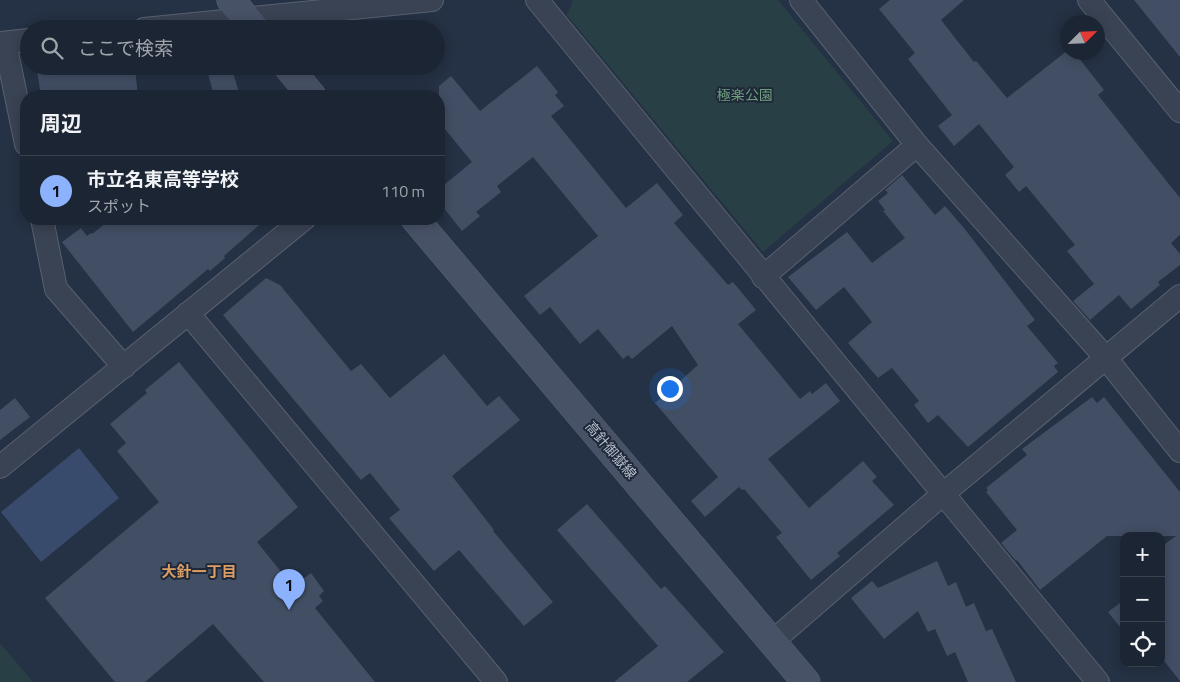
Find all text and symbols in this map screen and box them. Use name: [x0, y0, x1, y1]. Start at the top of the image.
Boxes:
north arrow: [1060, 15, 1105, 60]
search box: [20, 20, 445, 75]
text: ここで検索: [78, 33, 173, 62]
icon: search: [38, 34, 66, 62]
park label: 極楽公園: [717, 84, 773, 105]
text: 周辺: [40, 107, 82, 139]
text: 市立名東高等学校: [87, 164, 239, 193]
text: 1: [52, 179, 60, 203]
text: 110 m: [381, 179, 425, 203]
text: スポット: [87, 194, 151, 218]
your location: [657, 376, 683, 402]
street label: 高針御嶽線: [581, 416, 642, 483]
map controls: [1120, 532, 1165, 667]
button: +: [1120, 532, 1165, 577]
district label: 大針一丁目: [161, 560, 237, 583]
pin: 1: [273, 569, 305, 610]
button: −: [1120, 577, 1165, 622]
button: locate: [1120, 622, 1165, 667]

